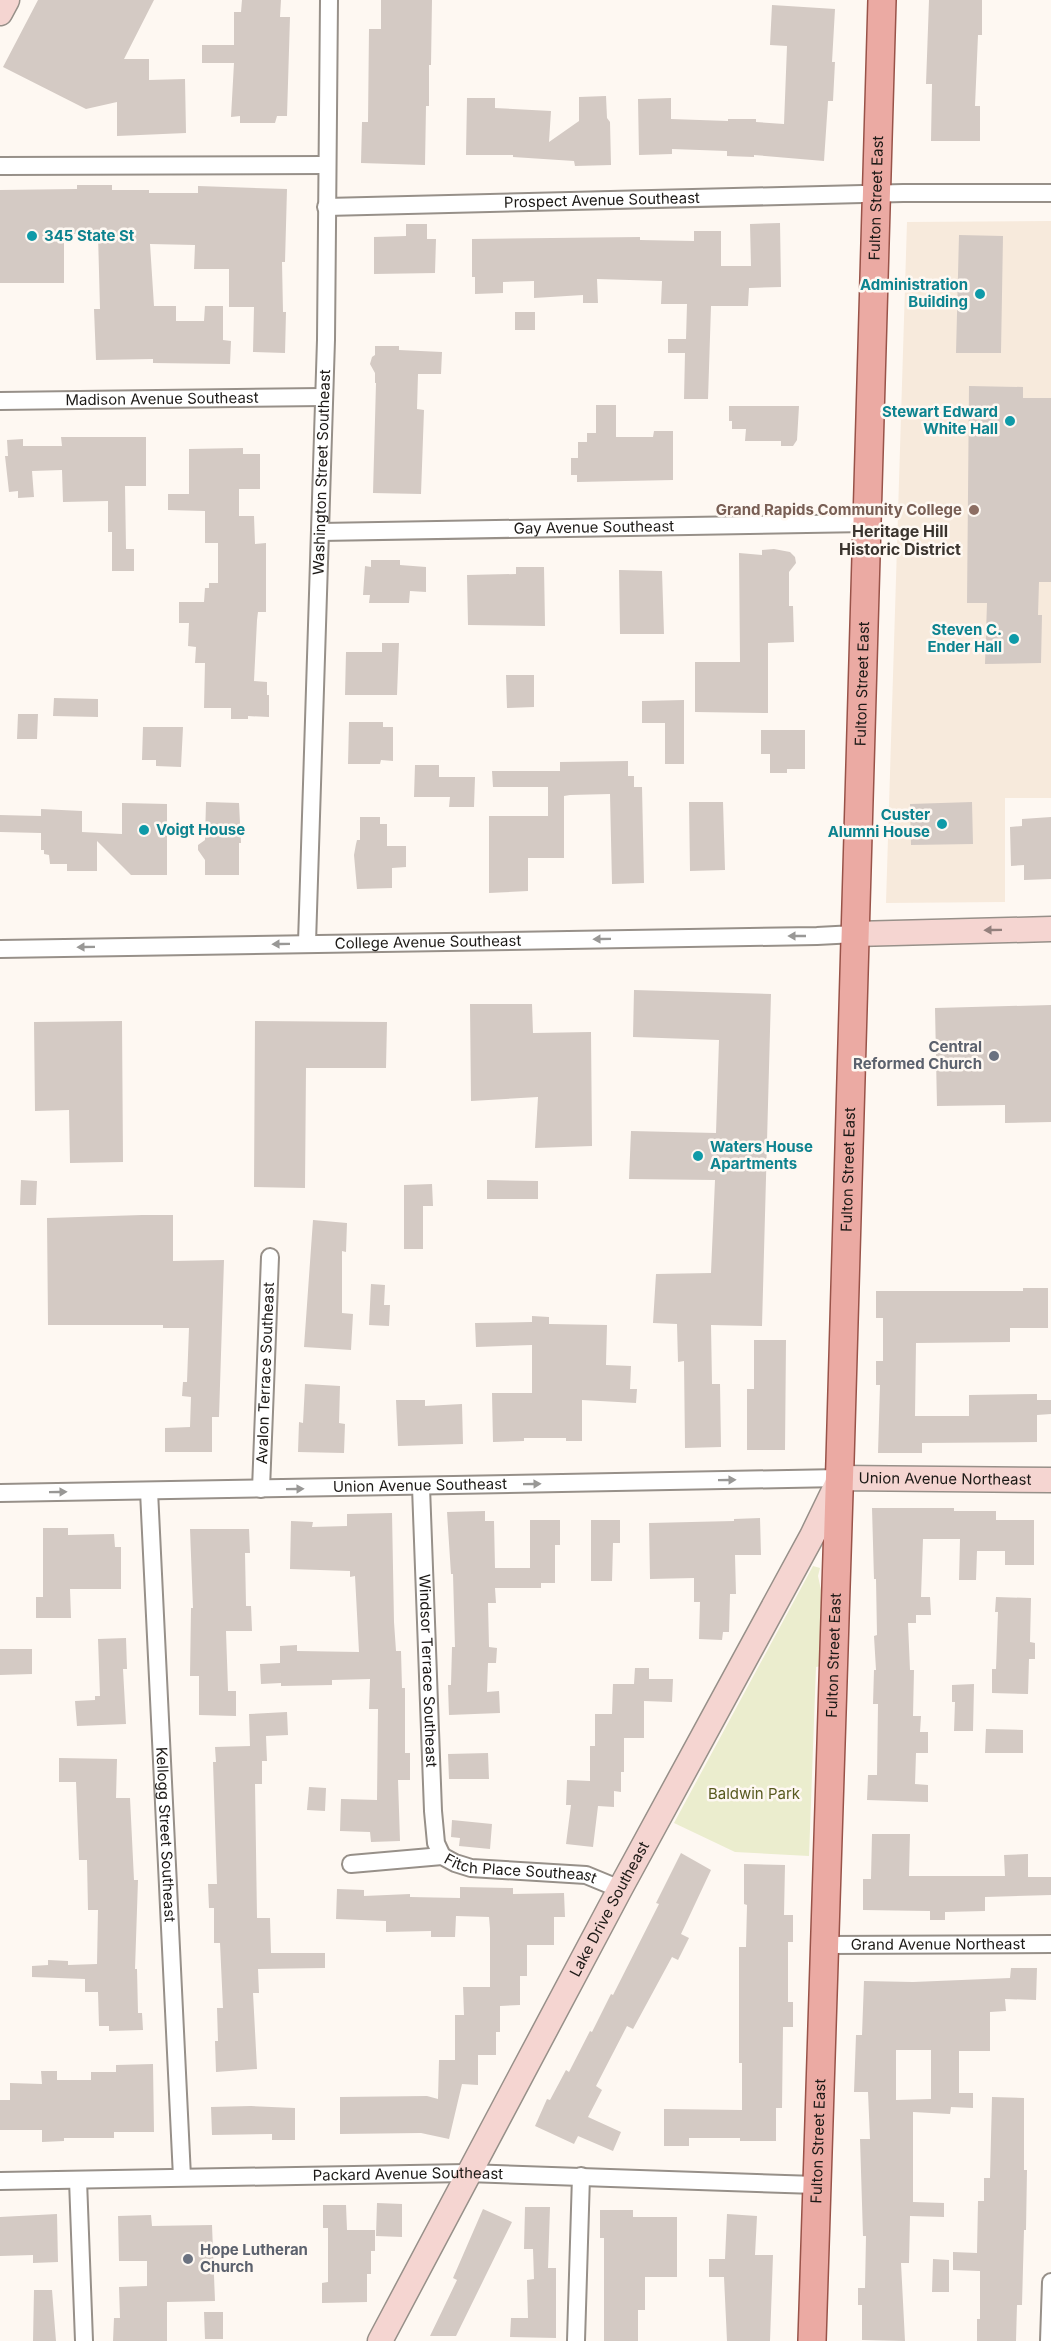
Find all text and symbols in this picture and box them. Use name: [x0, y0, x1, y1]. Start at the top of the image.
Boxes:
street label: Fulton Street East: [865, 135, 887, 261]
street label: Prospect Avenue Southeast: [504, 188, 700, 212]
place label: 345 State St: [44, 226, 135, 245]
marker: 345 State St: [25, 229, 39, 243]
place label: Administration Building: [860, 275, 968, 311]
marker: Administration Building: [973, 287, 987, 301]
street label: Washington Street Southeast: [309, 369, 334, 575]
street label: Madison Avenue Southeast: [65, 388, 259, 409]
place label: Stewart Edward White Hall: [882, 402, 998, 438]
marker: Stewart Edward White Hall: [1003, 414, 1017, 428]
place label: Grand Rapids Community College: [716, 500, 962, 519]
marker: Grand Rapids Community College: [967, 503, 981, 517]
street label: Gay Avenue Southeast: [514, 516, 674, 538]
district label: Heritage Hill Historic District: [839, 521, 961, 559]
place label: Steven C. Ender Hall: [927, 620, 1002, 656]
street label: Fulton Street East: [851, 621, 873, 746]
marker: Steven C. Ender Hall: [1007, 632, 1021, 646]
place label: Custer Alumni House: [828, 805, 930, 841]
marker: Custer Alumni House: [935, 817, 949, 831]
place label: Voigt House: [156, 820, 245, 839]
marker: Voigt House: [137, 823, 151, 837]
one-way arrow: [983, 925, 1002, 935]
street label: College Avenue Southeast: [334, 931, 521, 953]
one-way arrow: [787, 931, 806, 941]
one-way arrow: [592, 934, 611, 944]
one-way arrow: [271, 939, 290, 948]
one-way arrow: [76, 942, 95, 952]
place label: Central Reformed Church: [853, 1037, 982, 1073]
marker: Central Reformed Church: [987, 1049, 1001, 1063]
street label: Fulton Street East: [837, 1107, 859, 1232]
place label: Waters House Apartments: [710, 1137, 813, 1173]
marker: Waters House Apartments: [691, 1149, 705, 1163]
street label: Avalon Terrace Southeast: [252, 1282, 278, 1464]
street label: Union Avenue Northeast: [858, 1468, 1032, 1489]
street label: Union Avenue Southeast: [333, 1474, 507, 1496]
one-way arrow: [718, 1475, 737, 1485]
one-way arrow: [523, 1479, 542, 1489]
one-way arrow: [286, 1484, 305, 1494]
one-way arrow: [49, 1487, 68, 1497]
street label: Windsor Terrace Southeast: [415, 1574, 441, 1768]
street label: Fulton Street East: [822, 1593, 845, 1718]
street label: Kellogg Street Southeast: [152, 1747, 180, 1923]
park label: Baldwin Park: [708, 1784, 801, 1803]
street label: Lake Drive Southeast: [565, 1838, 653, 1980]
street label: Fitch Place Southeast: [441, 1849, 600, 1887]
street label: Grand Avenue Northeast: [851, 1934, 1025, 1954]
street label: Fulton Street East: [806, 2078, 829, 2204]
street label: Packard Avenue Southeast: [313, 2163, 504, 2185]
place label: Hope Lutheran Church: [200, 2240, 308, 2276]
marker: Hope Lutheran Church: [181, 2252, 195, 2266]

